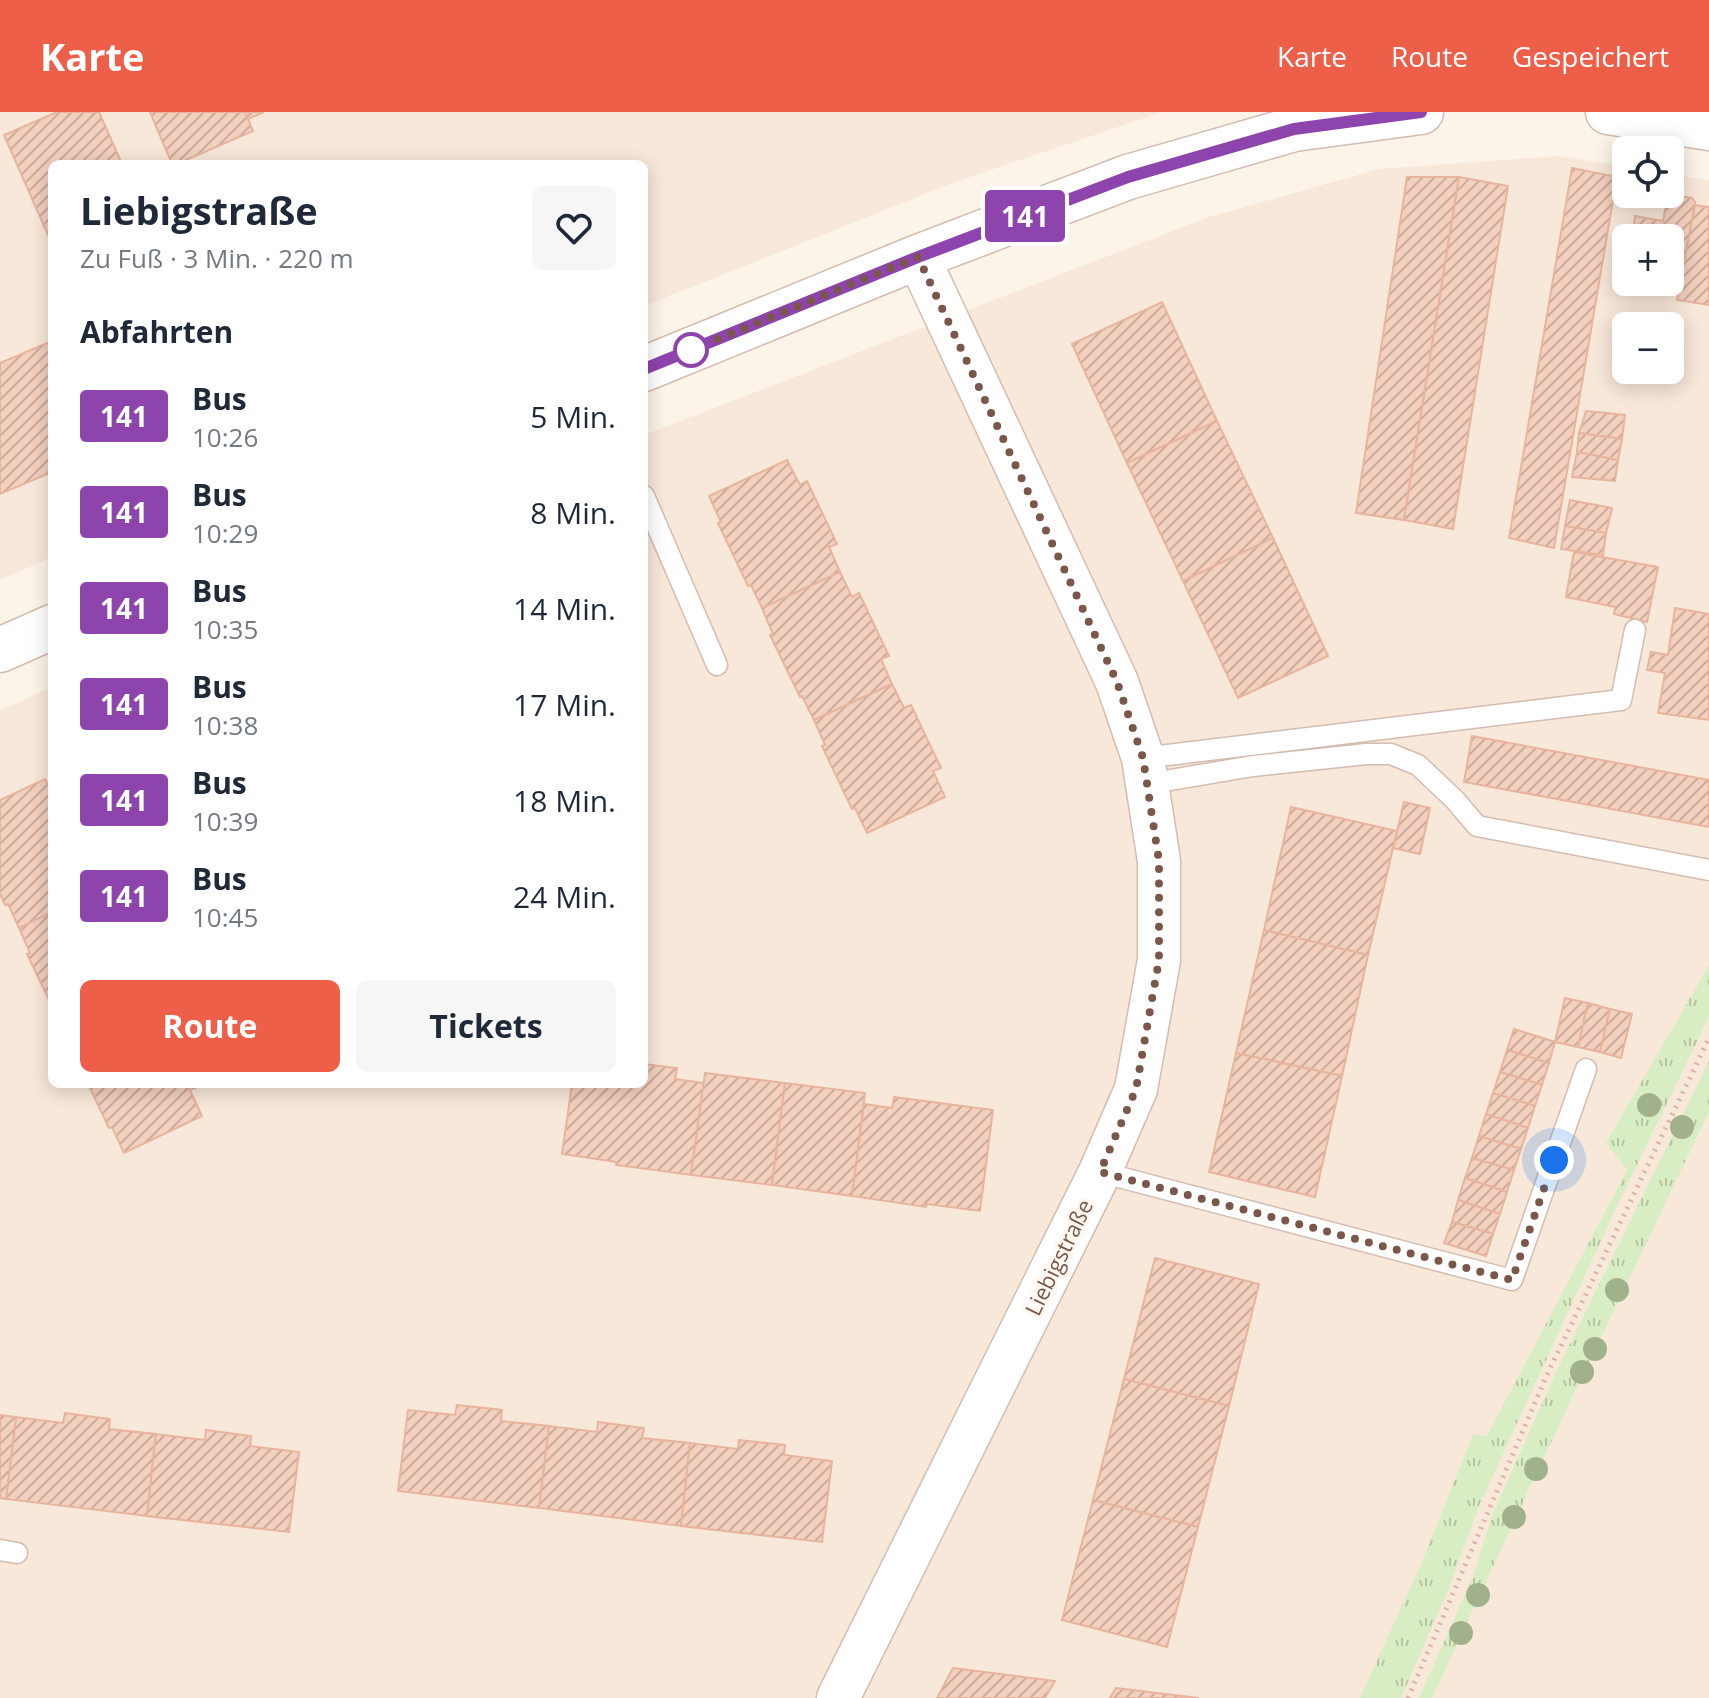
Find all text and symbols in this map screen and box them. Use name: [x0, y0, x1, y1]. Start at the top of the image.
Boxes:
text: Karte: [40, 30, 144, 82]
text: Karte: [1277, 37, 1347, 75]
text: Route: [1391, 37, 1468, 75]
text: Gespeichert: [1512, 37, 1669, 75]
map controls: [1612, 136, 1684, 384]
button: locate: [1612, 136, 1684, 208]
text: Liebigstraße: [80, 184, 318, 236]
button: heart: [532, 186, 616, 270]
line badge: 141: [979, 190, 1071, 242]
text: 141: [1001, 197, 1049, 235]
button: +: [1612, 224, 1684, 296]
text: Zu Fuß · 3 Min. · 220 m: [80, 240, 354, 276]
text: Abfahrten: [80, 311, 233, 352]
button: −: [1612, 312, 1684, 384]
unlabelled marker: [674, 333, 708, 367]
text: Bus: [192, 378, 247, 419]
text: 5 Min.: [530, 396, 616, 437]
text: 141: [100, 397, 148, 435]
text: 10:26: [192, 419, 258, 455]
text: Bus: [192, 474, 247, 515]
text: 8 Min.: [530, 492, 616, 533]
text: 141: [100, 493, 148, 531]
text: 10:29: [192, 515, 258, 551]
text: Bus: [192, 570, 247, 611]
text: 14 Min.: [513, 588, 616, 629]
text: 141: [100, 589, 148, 627]
text: 10:35: [192, 611, 258, 647]
text: Bus: [192, 666, 247, 707]
text: 17 Min.: [513, 684, 616, 725]
text: 141: [100, 685, 148, 723]
text: 10:38: [192, 707, 258, 743]
text: Bus: [192, 762, 247, 803]
text: 18 Min.: [513, 780, 616, 821]
text: 141: [100, 781, 148, 819]
text: 10:39: [192, 803, 258, 839]
text: Bus: [192, 858, 247, 899]
text: 24 Min.: [513, 876, 616, 917]
text: 141: [100, 877, 148, 915]
text: 10:45: [192, 899, 258, 935]
button: Route: [80, 980, 340, 1072]
button: Tickets: [356, 980, 616, 1072]
your location: [1534, 1140, 1574, 1180]
street label: Liebigstraße: [1017, 1194, 1099, 1320]

